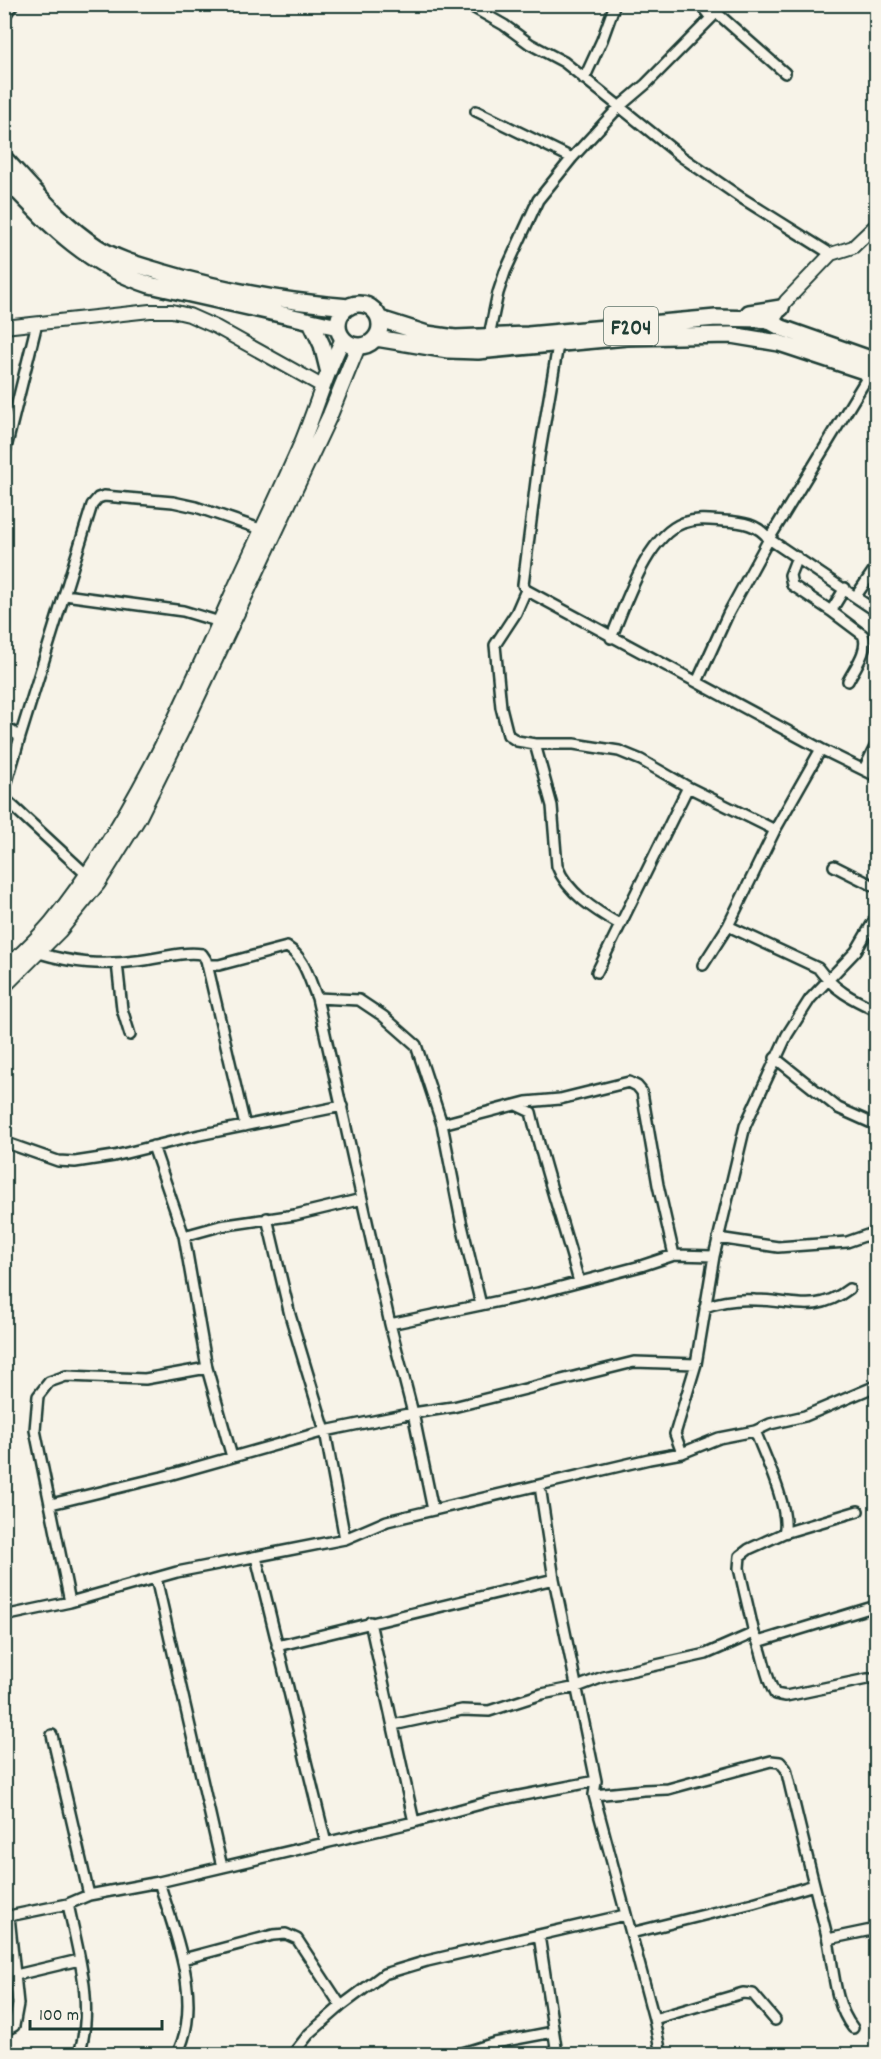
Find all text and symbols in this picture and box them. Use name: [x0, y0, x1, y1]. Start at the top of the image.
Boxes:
road number: F204: [604, 307, 658, 345]
scale bar: [30, 1993, 162, 2031]
text: 100 m: [39, 2004, 79, 2029]

